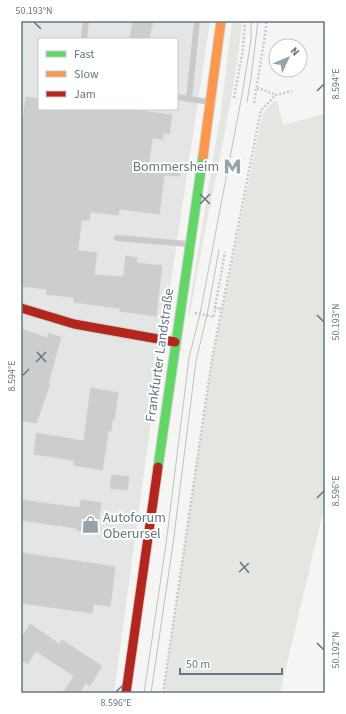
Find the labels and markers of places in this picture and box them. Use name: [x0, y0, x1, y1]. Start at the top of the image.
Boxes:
metro station icon: Bommersheim: [222, 156, 242, 176]
place label: Bommersheim: [133, 157, 219, 177]
place label: Autoforum Oberursel: [103, 508, 166, 544]
shop icon: Autoforum Oberursel: [80, 515, 100, 535]

